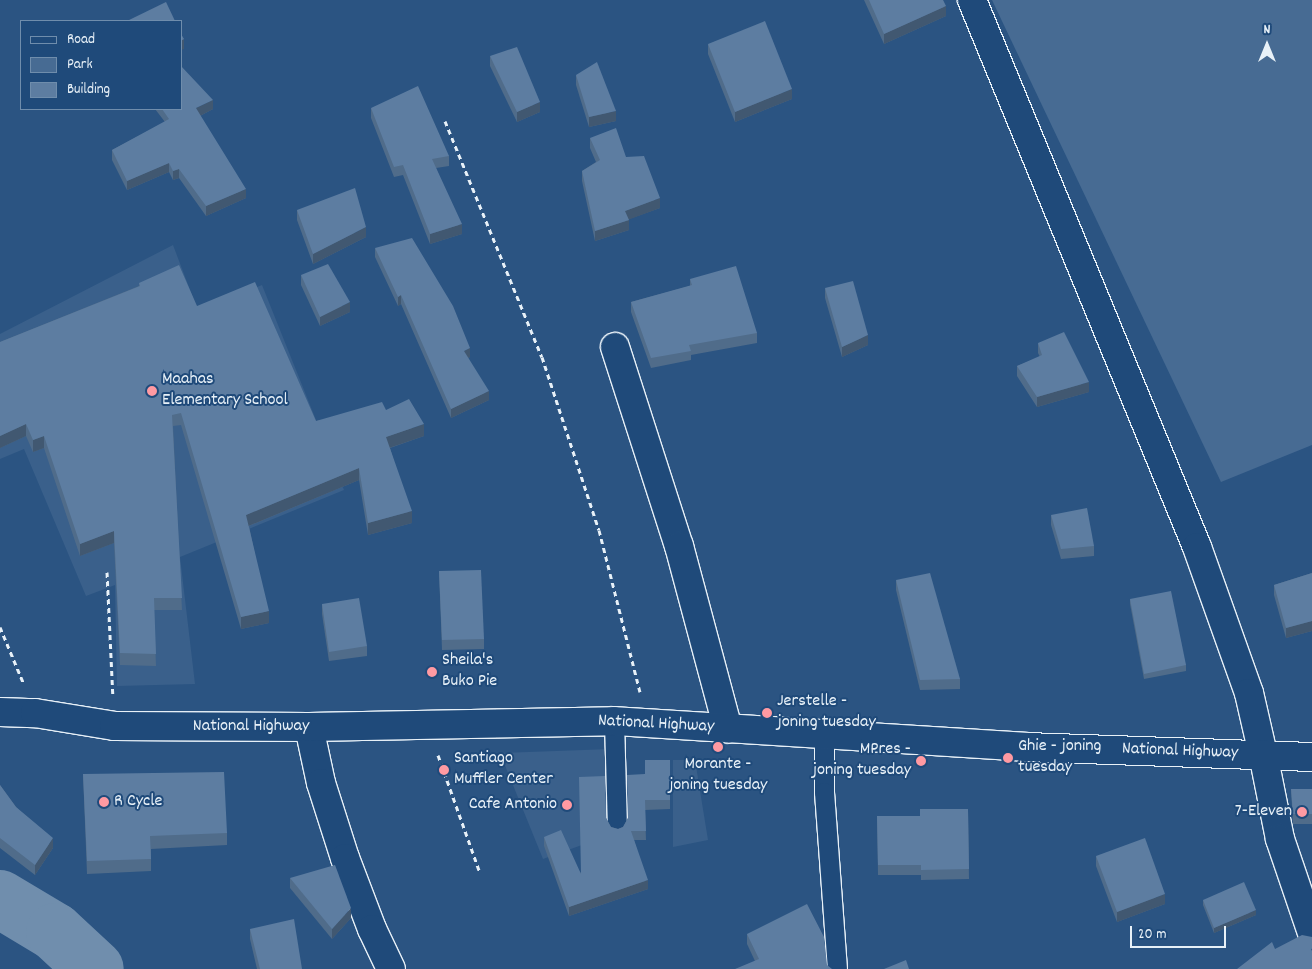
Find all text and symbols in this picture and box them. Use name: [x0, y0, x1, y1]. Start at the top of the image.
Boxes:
legend: [20, 20, 182, 110]
north arrow: [1242, 20, 1292, 70]
text: N: [1264, 20, 1270, 40]
text: Road: [67, 29, 95, 51]
text: Park: [67, 54, 93, 76]
text: Building: [67, 79, 110, 101]
place label: Maahas Elementary School: [162, 370, 288, 412]
marker: Maahas Elementary School: [146, 385, 158, 397]
place label: Sheila's Buko Pie: [442, 651, 497, 694]
marker: Sheila's Buko Pie: [426, 666, 438, 678]
place label: Jerstelle - joning tuesday: [777, 692, 876, 734]
marker: Jerstelle - joning tuesday: [761, 707, 773, 719]
street label: National Highway: [597, 711, 715, 739]
street label: National Highway: [193, 716, 309, 738]
place label: Ghie - joning tuesday: [1018, 737, 1101, 780]
street label: National Highway: [1121, 739, 1239, 765]
place label: MPres - joning tuesday: [812, 740, 911, 782]
marker: Morante - joning tuesday: [712, 741, 724, 753]
place label: Santiago Muffler Center: [454, 749, 553, 792]
marker: Ghie - joning tuesday: [1002, 752, 1014, 764]
place label: Morante - joning tuesday: [669, 755, 767, 798]
marker: MPres - joning tuesday: [915, 755, 927, 767]
marker: Santiago Muffler Center: [438, 764, 450, 776]
place label: R Cycle: [114, 791, 163, 813]
place label: Cafe Antonio: [469, 794, 557, 816]
marker: R Cycle: [98, 796, 110, 808]
marker: Cafe Antonio: [561, 799, 573, 811]
place label: 7-Eleven: [1235, 801, 1292, 823]
marker: 7-Eleven: [1296, 806, 1308, 818]
scale bar: [1132, 916, 1228, 948]
text: 20 m: [1138, 924, 1166, 946]

